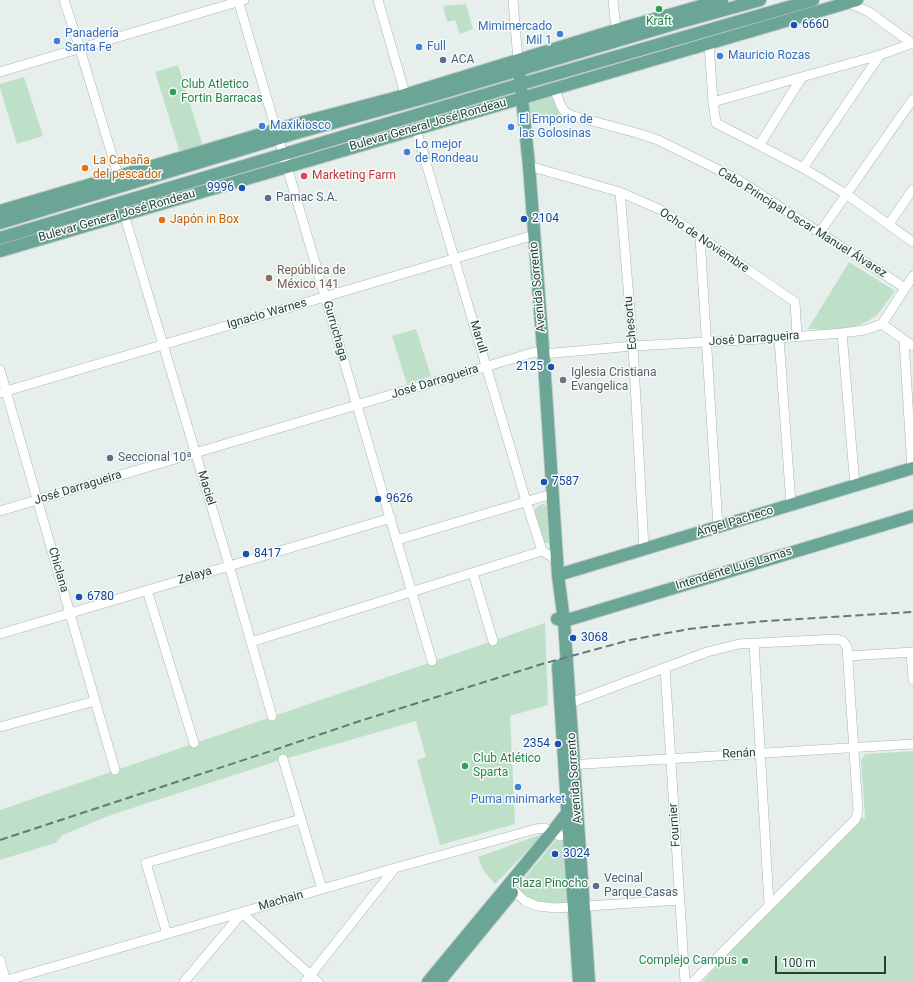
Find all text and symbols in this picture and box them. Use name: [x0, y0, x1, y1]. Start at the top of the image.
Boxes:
marker: Kraft: [654, 4, 664, 14]
place label: Kraft: [646, 15, 672, 29]
place label: 6660: [802, 18, 829, 32]
place label: Mimimercado Mil 1: [478, 20, 552, 48]
marker: 6660: [789, 20, 799, 30]
place label: Panadería Santa Fe: [65, 27, 119, 55]
marker: Mimimercado Mil 1: [555, 29, 565, 39]
marker: Panadería Santa Fe: [52, 36, 62, 46]
place label: Full: [427, 40, 446, 54]
marker: Full: [414, 42, 424, 52]
place label: Mauricio Rozas: [728, 49, 810, 63]
marker: Mauricio Rozas: [715, 51, 725, 61]
place label: ACA: [451, 53, 474, 67]
marker: ACA: [438, 55, 448, 65]
place label: Club Atletico Fortin Barracas: [181, 78, 263, 106]
marker: Club Atletico Fortin Barracas: [168, 87, 178, 97]
street label: Bulevar General José Rondeau: [348, 96, 508, 154]
place label: El Emporio de las Golosinas: [519, 113, 593, 141]
place label: Maxikiosco: [270, 119, 331, 133]
marker: Maxikiosco: [257, 121, 267, 131]
marker: El Emporio de las Golosinas: [506, 122, 516, 132]
place label: Lo mejor de Rondeau: [415, 138, 478, 166]
marker: Lo mejor de Rondeau: [402, 147, 412, 157]
place label: La Cabaña del pescador: [93, 154, 162, 182]
marker: La Cabaña del pescador: [80, 163, 90, 173]
street label: Cabo Principal Oscar Manuel Álvarez: [715, 165, 889, 281]
place label: Marketing Farm: [312, 169, 396, 183]
marker: Marketing Farm: [299, 171, 309, 181]
place label: 9996: [207, 181, 234, 195]
marker: 9996: [237, 183, 247, 193]
street label: Bulevar General José Rondeau: [37, 187, 197, 245]
place label: Pamac S.A.: [276, 191, 338, 205]
marker: Pamac S.A.: [263, 193, 273, 203]
street label: Ocho de Noviembre: [656, 206, 752, 276]
place label: 2104: [532, 212, 559, 226]
place label: Japón in Box: [170, 213, 239, 227]
marker: 2104: [519, 214, 529, 224]
marker: Japón in Box: [157, 215, 167, 225]
street label: Avenida Sorrento: [527, 241, 549, 333]
place label: República de México 141: [277, 264, 346, 292]
marker: República de México 141: [264, 273, 274, 283]
street label: Ignacio Warnes: [225, 296, 309, 332]
street label: Echesortu: [621, 296, 641, 350]
street label: Gurruchaga: [320, 299, 350, 363]
street label: Marull: [466, 319, 490, 355]
street label: José Darragueira: [708, 329, 800, 349]
place label: 2125: [516, 360, 543, 374]
street label: José Darragueira: [389, 362, 481, 402]
marker: 2125: [546, 362, 556, 372]
place label: Iglesia Cristiana Evangelica: [571, 366, 656, 394]
marker: Iglesia Cristiana Evangelica: [558, 375, 568, 385]
place label: Seccional 10ª: [118, 451, 192, 465]
marker: Seccional 10ª: [105, 453, 115, 463]
street label: José Darragueira: [32, 468, 124, 508]
street label: Maciel: [194, 469, 218, 507]
place label: 7587: [552, 475, 579, 489]
marker: 7587: [539, 477, 549, 487]
place label: 9626: [386, 492, 413, 506]
marker: 9626: [373, 494, 383, 504]
street label: Ángel Pacheco: [695, 503, 775, 541]
street label: Intendente Luis Lamas: [674, 544, 794, 594]
street label: Chiclana: [45, 546, 71, 594]
place label: 8417: [254, 547, 281, 561]
marker: 8417: [241, 549, 251, 559]
street label: Zelaya: [176, 564, 214, 588]
place label: 6780: [87, 590, 114, 604]
marker: 6780: [74, 592, 84, 602]
place label: 3068: [581, 631, 608, 645]
marker: 3068: [568, 633, 578, 643]
street label: Avenida Sorrento: [565, 732, 585, 824]
place label: 2354: [523, 737, 550, 751]
marker: 2354: [553, 739, 563, 749]
street label: Renán: [722, 746, 756, 762]
place label: Club Atlético Sparta: [473, 752, 541, 780]
marker: Club Atlético Sparta: [460, 761, 470, 771]
marker: Puma minimarket: [513, 782, 523, 792]
place label: Puma minimarket: [471, 793, 565, 807]
street label: Fournier: [666, 803, 684, 847]
place label: 3024: [563, 847, 590, 861]
marker: 3024: [550, 849, 560, 859]
place label: Vecinal Parque Casas: [604, 872, 678, 900]
park label: Plaza Pinocho: [512, 877, 588, 891]
marker: Vecinal Parque Casas: [591, 881, 601, 891]
street label: Machain: [257, 888, 305, 914]
scale bar: [777, 948, 888, 974]
place label: Complejo Campus: [639, 954, 737, 968]
marker: Complejo Campus: [740, 956, 750, 966]
text: 100 m: [782, 956, 816, 970]

